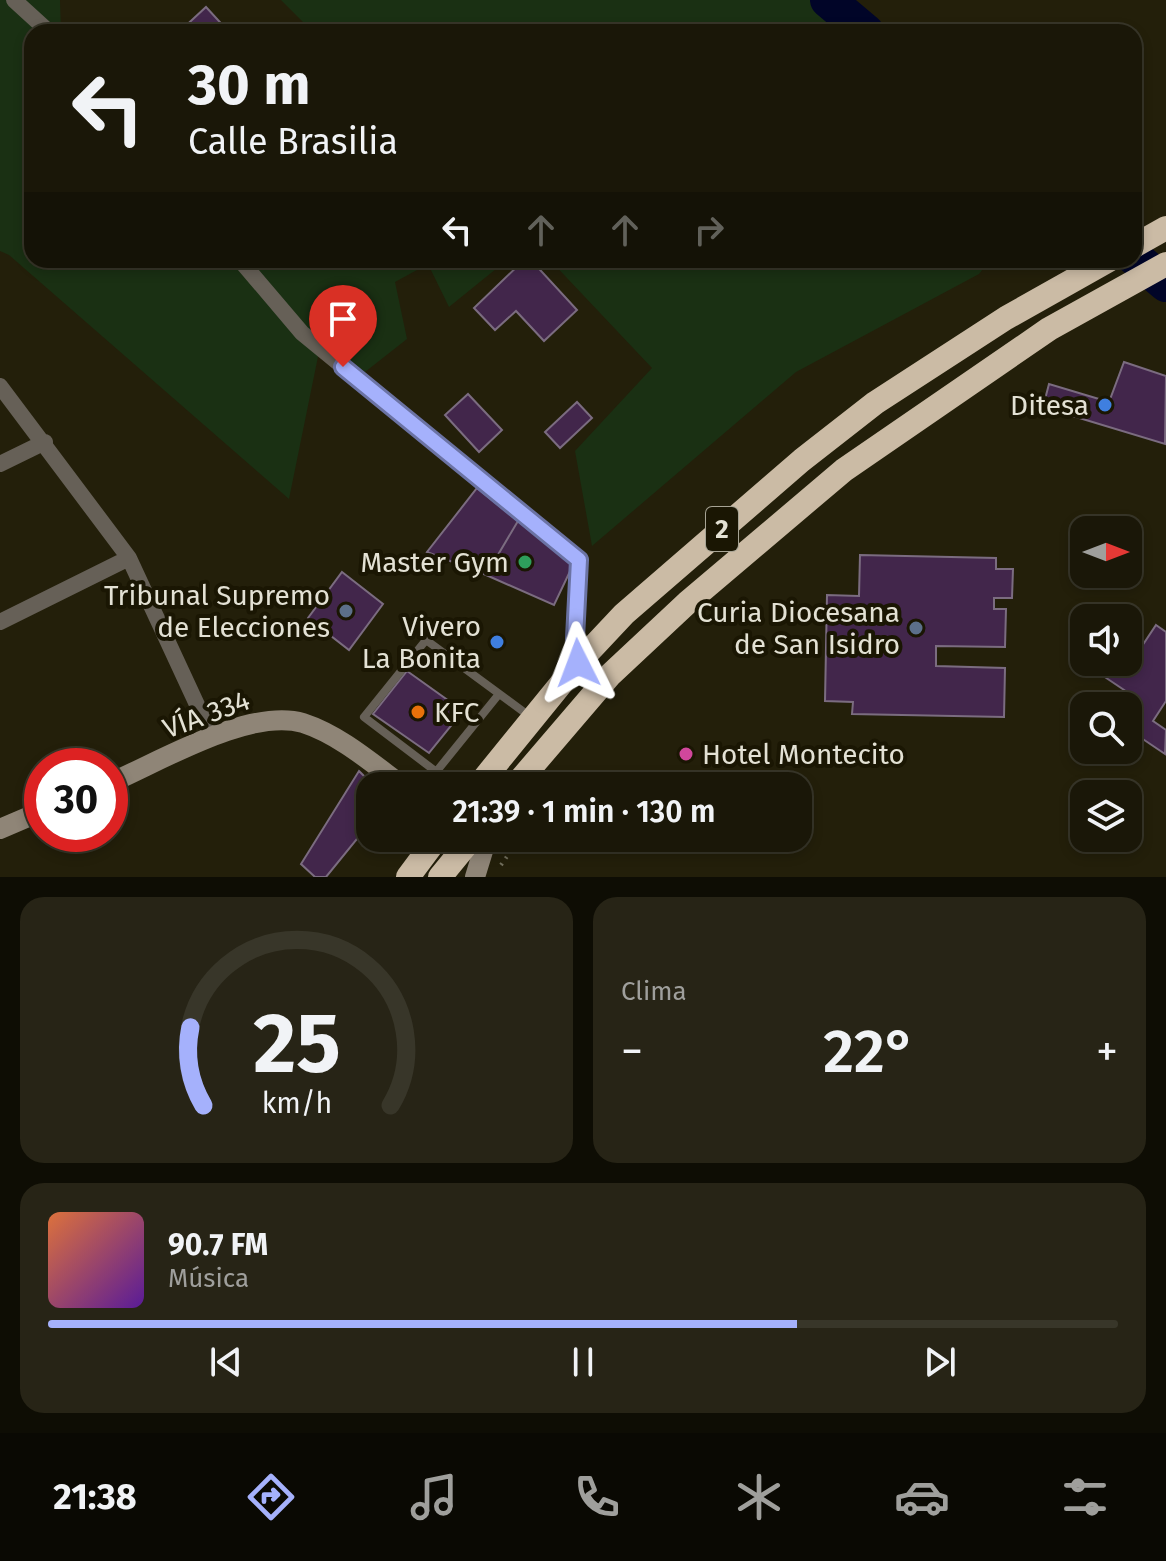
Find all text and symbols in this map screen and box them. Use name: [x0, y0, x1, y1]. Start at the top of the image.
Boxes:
text: 30 m: [188, 52, 310, 119]
icon: left: [56, 56, 160, 160]
text: Calle Brasilia: [188, 120, 398, 164]
icon: left: [435, 208, 479, 252]
icon: ahead: [519, 208, 563, 252]
icon: ahead: [603, 208, 647, 252]
icon: right: [687, 208, 731, 252]
pin: [309, 285, 377, 367]
icon: arrive: [321, 297, 365, 341]
place label: Ditesa: [1010, 389, 1089, 422]
marker: Ditesa: [1096, 396, 1114, 414]
road number: 2: [706, 507, 738, 551]
north arrow: [1070, 516, 1142, 588]
map controls: [1070, 516, 1142, 852]
place label: Master Gym: [361, 546, 509, 579]
marker: Master Gym: [516, 553, 534, 571]
place label: Tribunal Supremo de Elecciones: [104, 579, 330, 644]
place label: Curia Diocesana de San Isidro: [697, 596, 900, 661]
marker: Tribunal Supremo de Elecciones: [337, 602, 355, 620]
button: sound: [1070, 604, 1142, 676]
place label: Vivero La Bonita: [362, 610, 481, 675]
marker: Curia Diocesana de San Isidro: [907, 619, 925, 637]
position arrow: [536, 621, 620, 705]
marker: Vivero La Bonita: [488, 633, 506, 651]
street label: VÍA 334: [158, 684, 254, 745]
button: search: [1070, 692, 1142, 764]
place label: KFC: [434, 696, 480, 729]
marker: KFC: [409, 703, 427, 721]
place label: Hotel Montecito: [702, 738, 905, 771]
marker: Hotel Montecito: [677, 745, 695, 763]
speed limit sign: 30: [24, 748, 128, 852]
button: layers: [1070, 780, 1142, 852]
text: 21:39 · 1 min · 130 m: [453, 794, 715, 830]
text: Clima: [621, 976, 687, 1007]
text: 25: [253, 994, 340, 1094]
text: 22°: [823, 1016, 916, 1088]
text: −: [621, 1025, 643, 1078]
text: +: [1096, 1025, 1118, 1078]
text: km/h: [261, 1086, 332, 1121]
text: 90.7 FM: [168, 1227, 268, 1263]
text: Música: [168, 1263, 249, 1294]
icon: previous: [204, 1340, 248, 1384]
icon: pause: [561, 1340, 605, 1384]
icon: next: [918, 1340, 962, 1384]
icon: directions: [243, 1469, 299, 1525]
icon: music: [406, 1469, 462, 1525]
icon: phone: [569, 1469, 625, 1525]
icon: climate: [731, 1469, 787, 1525]
icon: car: [894, 1469, 950, 1525]
icon: filters: [1057, 1469, 1113, 1525]
text: 21:38: [53, 1475, 137, 1519]

